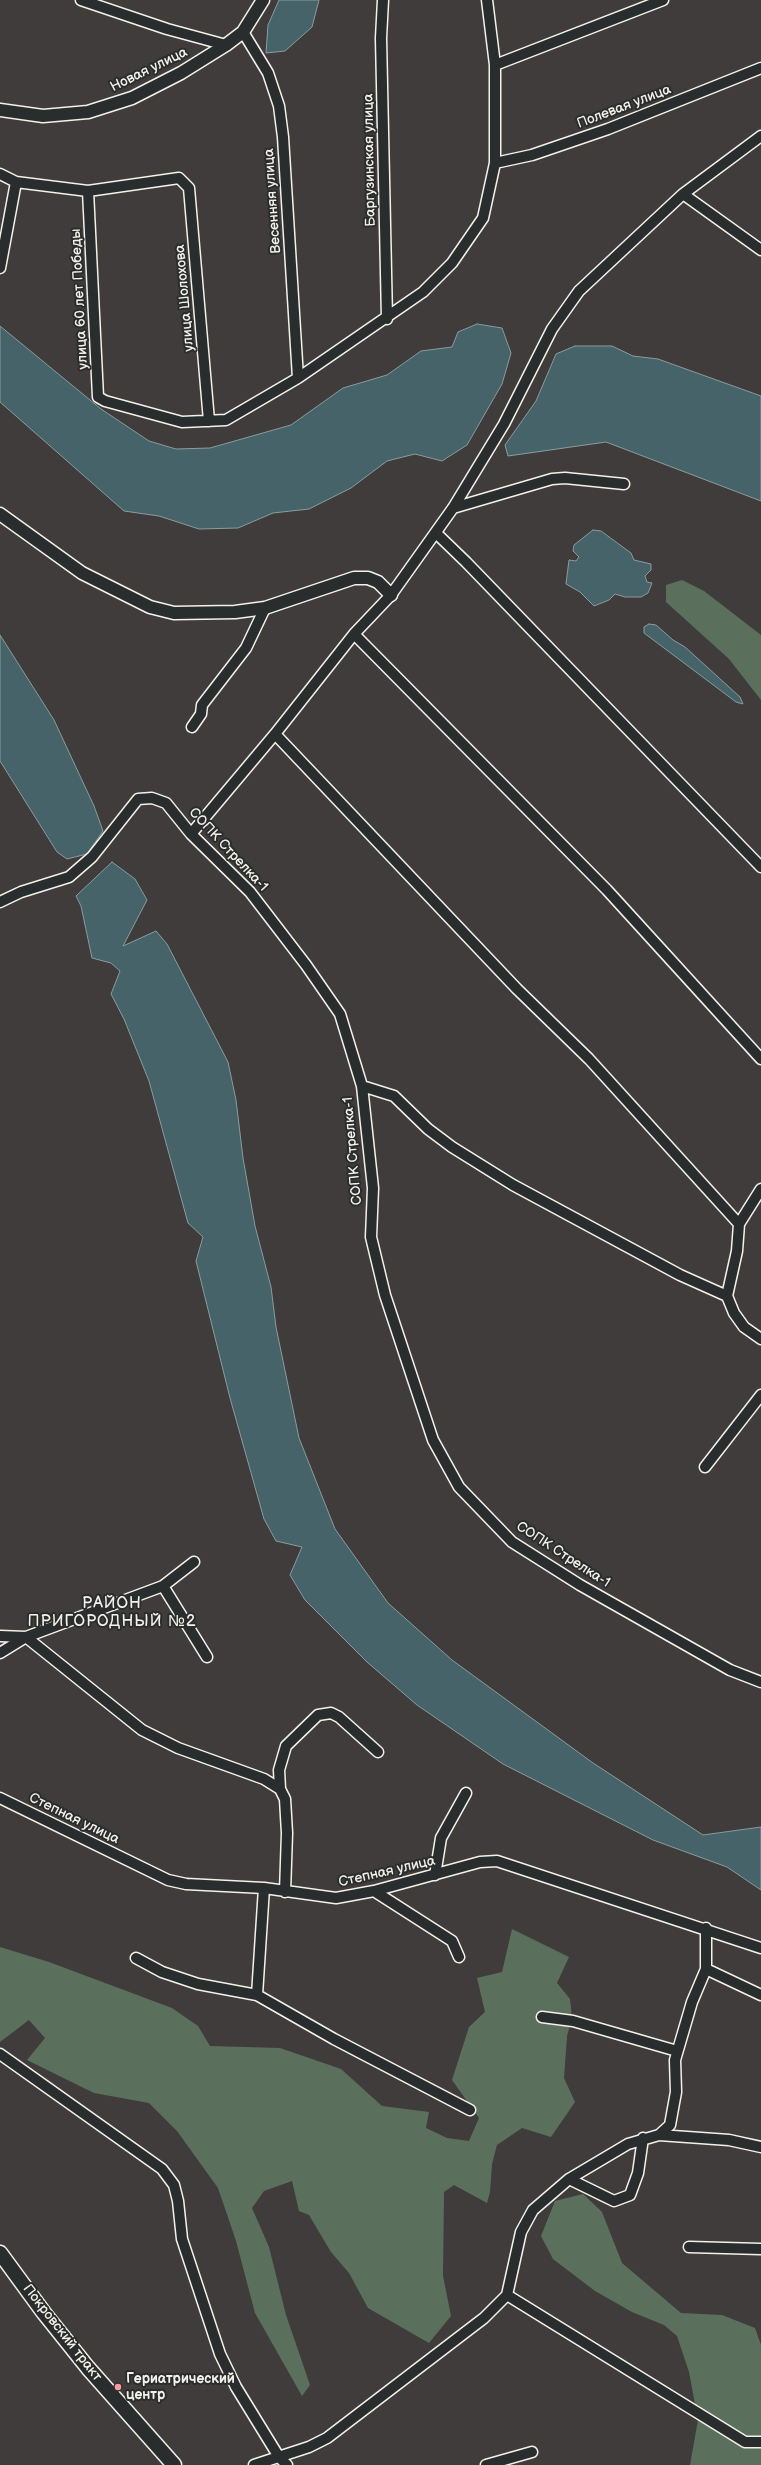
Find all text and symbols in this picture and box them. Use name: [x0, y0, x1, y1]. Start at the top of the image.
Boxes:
street label: Новая улица: [108, 44, 190, 96]
street label: Полевая улица: [575, 81, 673, 133]
street label: Баргузинская улица: [360, 93, 380, 227]
street label: Весенняя улица: [261, 148, 285, 254]
street label: улица 60 лет Победы: [68, 228, 92, 370]
street label: улица Шолохова: [172, 244, 198, 352]
street label: СОПК Стрелка-1: [185, 805, 271, 895]
street label: СОПК Стрелка-1: [340, 1096, 366, 1206]
street label: СОПК Стрелка-1: [513, 1518, 613, 1592]
district label: РАЙОН ПРИГОРОДНЫЙ №2: [28, 1594, 196, 1632]
street label: Степная улица: [26, 1790, 122, 1848]
street label: Степная улица: [337, 1853, 437, 1891]
street label: Покровский тракт: [19, 2281, 105, 2385]
place label: Гериатрический центр: [126, 2371, 235, 2404]
marker: Гериатрический центр: [113, 2382, 123, 2392]

